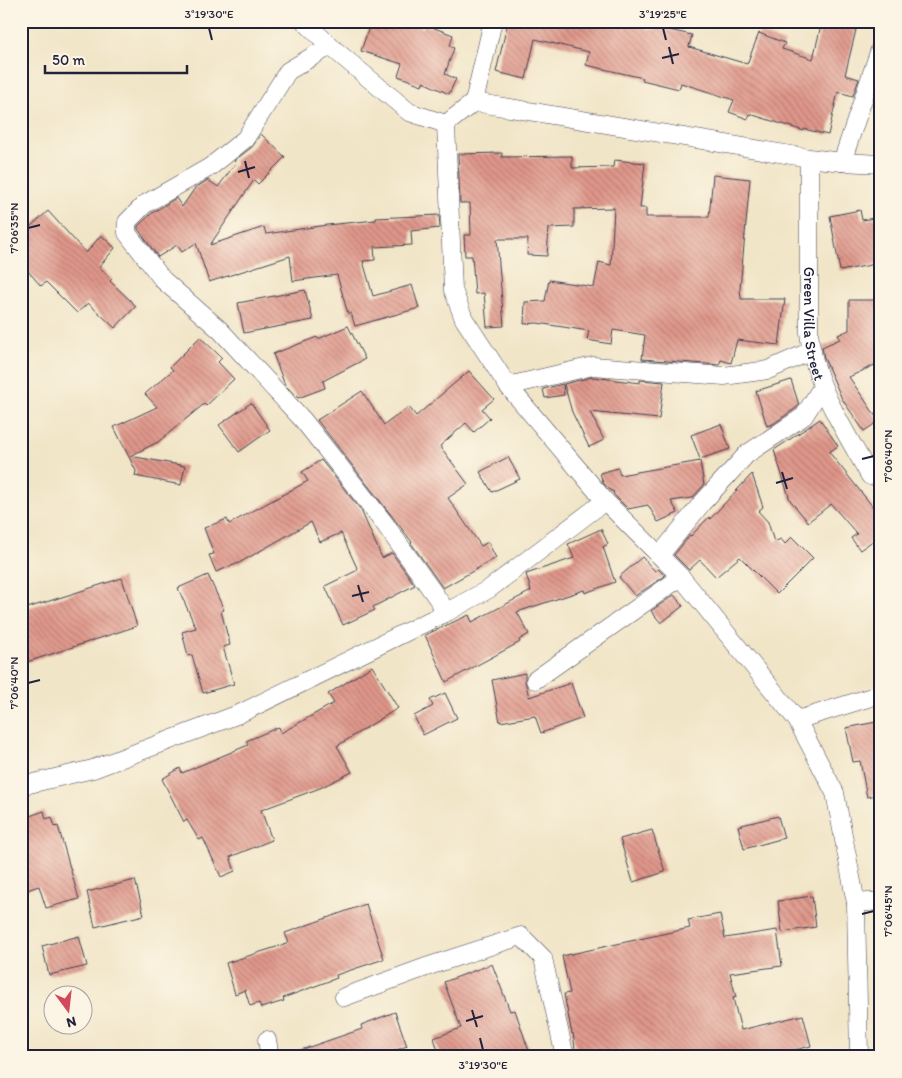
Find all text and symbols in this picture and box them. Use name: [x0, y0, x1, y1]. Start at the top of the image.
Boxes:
text: 3°19'30"E: [184, 7, 234, 21]
text: 3°19'25"E: [639, 7, 687, 21]
scale bar: [45, 42, 188, 74]
text: 50 m: [52, 51, 85, 69]
text: 7°06'35"N: [7, 203, 21, 253]
street label: Green Villa Street: [800, 267, 829, 383]
text: 7°06'40"N: [881, 430, 895, 482]
text: 7°06'40"N: [7, 657, 21, 709]
text: 7°06'45"N: [881, 885, 895, 937]
north arrow: [42, 986, 92, 1036]
text: N: [64, 1013, 78, 1032]
text: 3°19'30"E: [458, 1058, 508, 1072]

